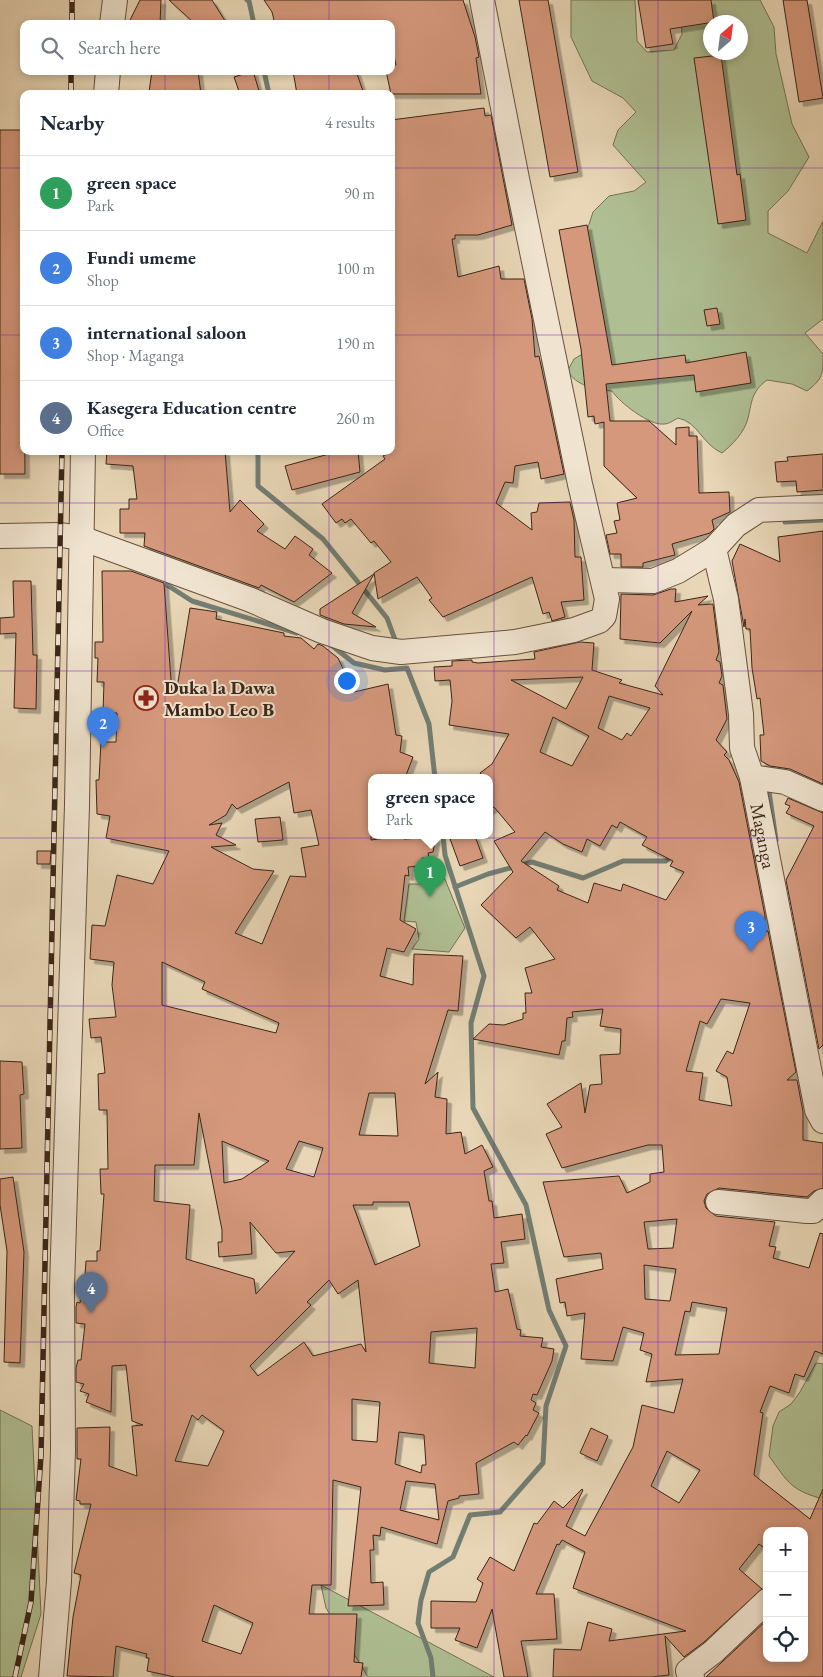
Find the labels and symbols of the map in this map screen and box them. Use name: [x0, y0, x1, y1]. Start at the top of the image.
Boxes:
north arrow: [703, 15, 748, 60]
your location: [334, 668, 360, 694]
place label: Duka la Dawa Mambo Leo B: [164, 675, 276, 722]
pharmacy icon: Duka la Dawa Mambo Leo B: [133, 685, 159, 711]
pin: 2: [87, 707, 119, 748]
street label: Maganga: [744, 801, 782, 871]
pin: 1: [414, 856, 446, 897]
pin: 3: [735, 911, 767, 952]
pin: 4: [75, 1272, 107, 1313]

